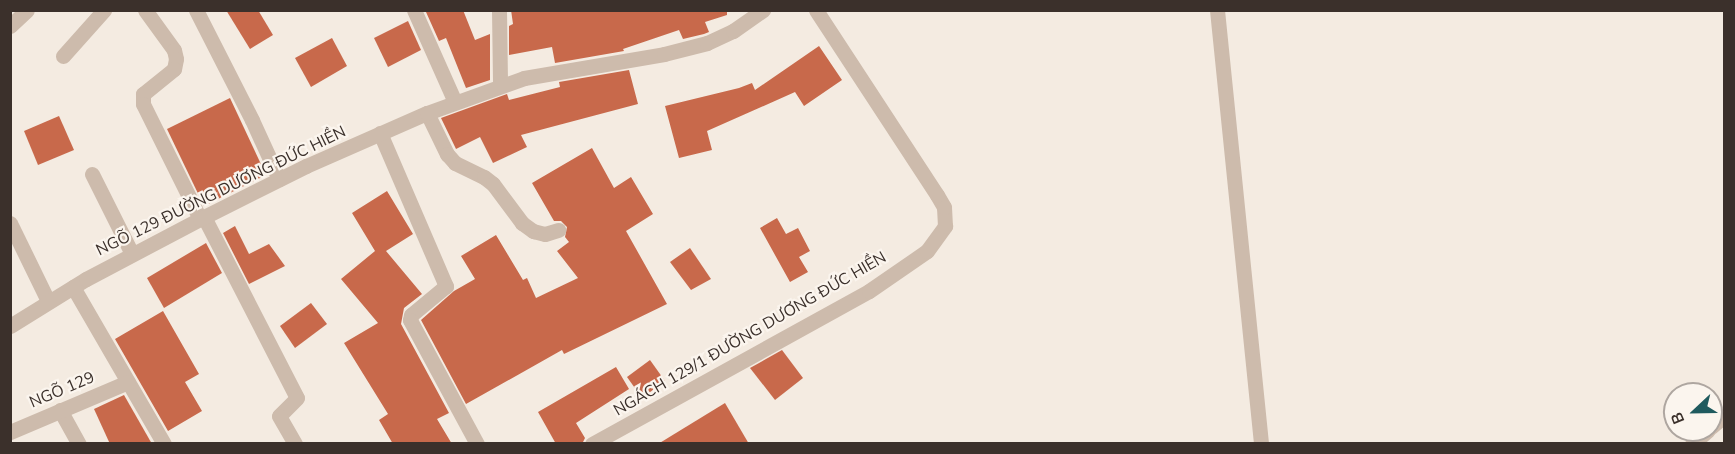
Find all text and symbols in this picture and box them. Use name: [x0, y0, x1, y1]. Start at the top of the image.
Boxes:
street label: NGÕ 129 ĐƯỜNG DƯƠNG ĐỨC HIỀN: [93, 122, 349, 260]
street label: NGÁCH 129/1 ĐƯỜNG DƯƠNG ĐỨC HIỀN: [610, 248, 890, 420]
street label: NGÕ 129: [27, 368, 97, 412]
north arrow: [1663, 382, 1723, 442]
text: B: [1666, 409, 1690, 427]

